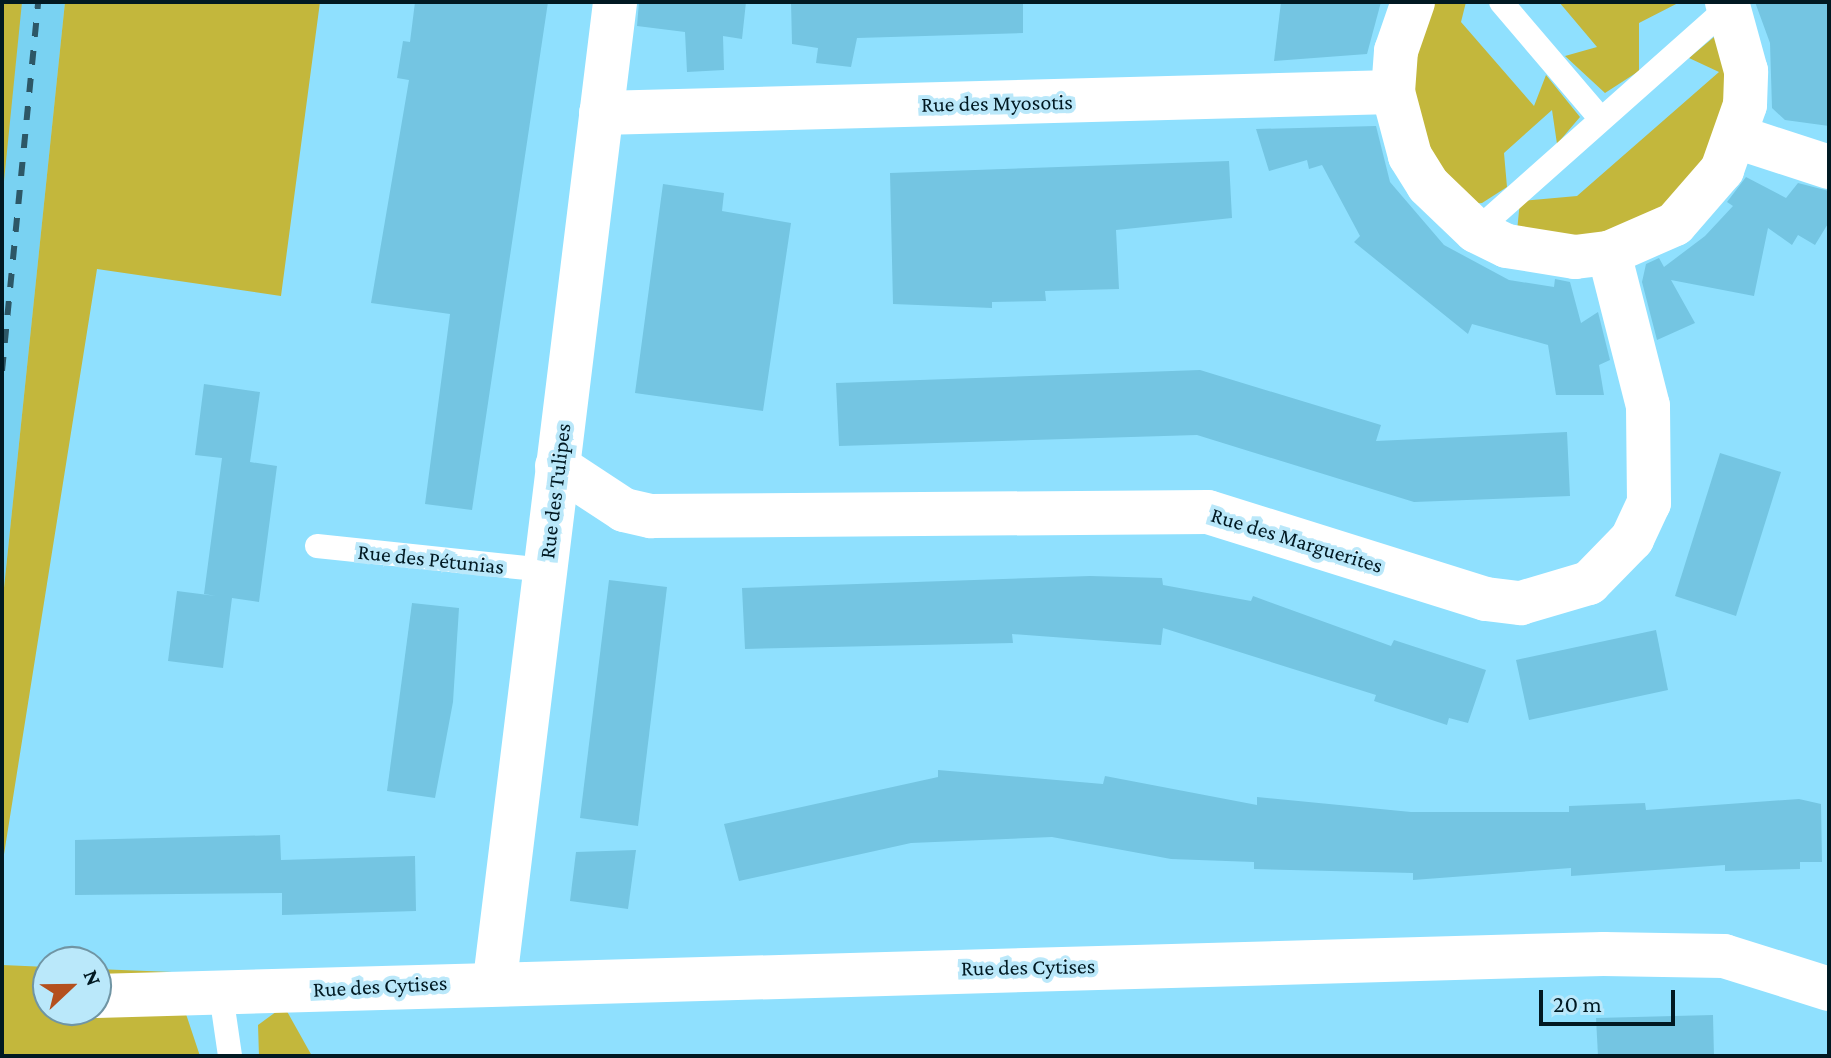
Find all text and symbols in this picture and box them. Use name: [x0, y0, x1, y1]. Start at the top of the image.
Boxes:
street label: Rue des Myosotis: [921, 88, 1073, 118]
street label: Rue des Tulipes: [534, 422, 576, 560]
street label: Rue des Marguerites: [1208, 501, 1386, 579]
street label: Rue des Pétunias: [357, 538, 505, 580]
north arrow: [32, 946, 112, 1026]
street label: Rue des Cytises: [961, 953, 1095, 981]
text: N: [78, 966, 107, 989]
street label: Rue des Cytises: [312, 969, 448, 1003]
scale bar: [1543, 974, 1679, 1024]
text: 20 m: [1553, 990, 1602, 1017]

